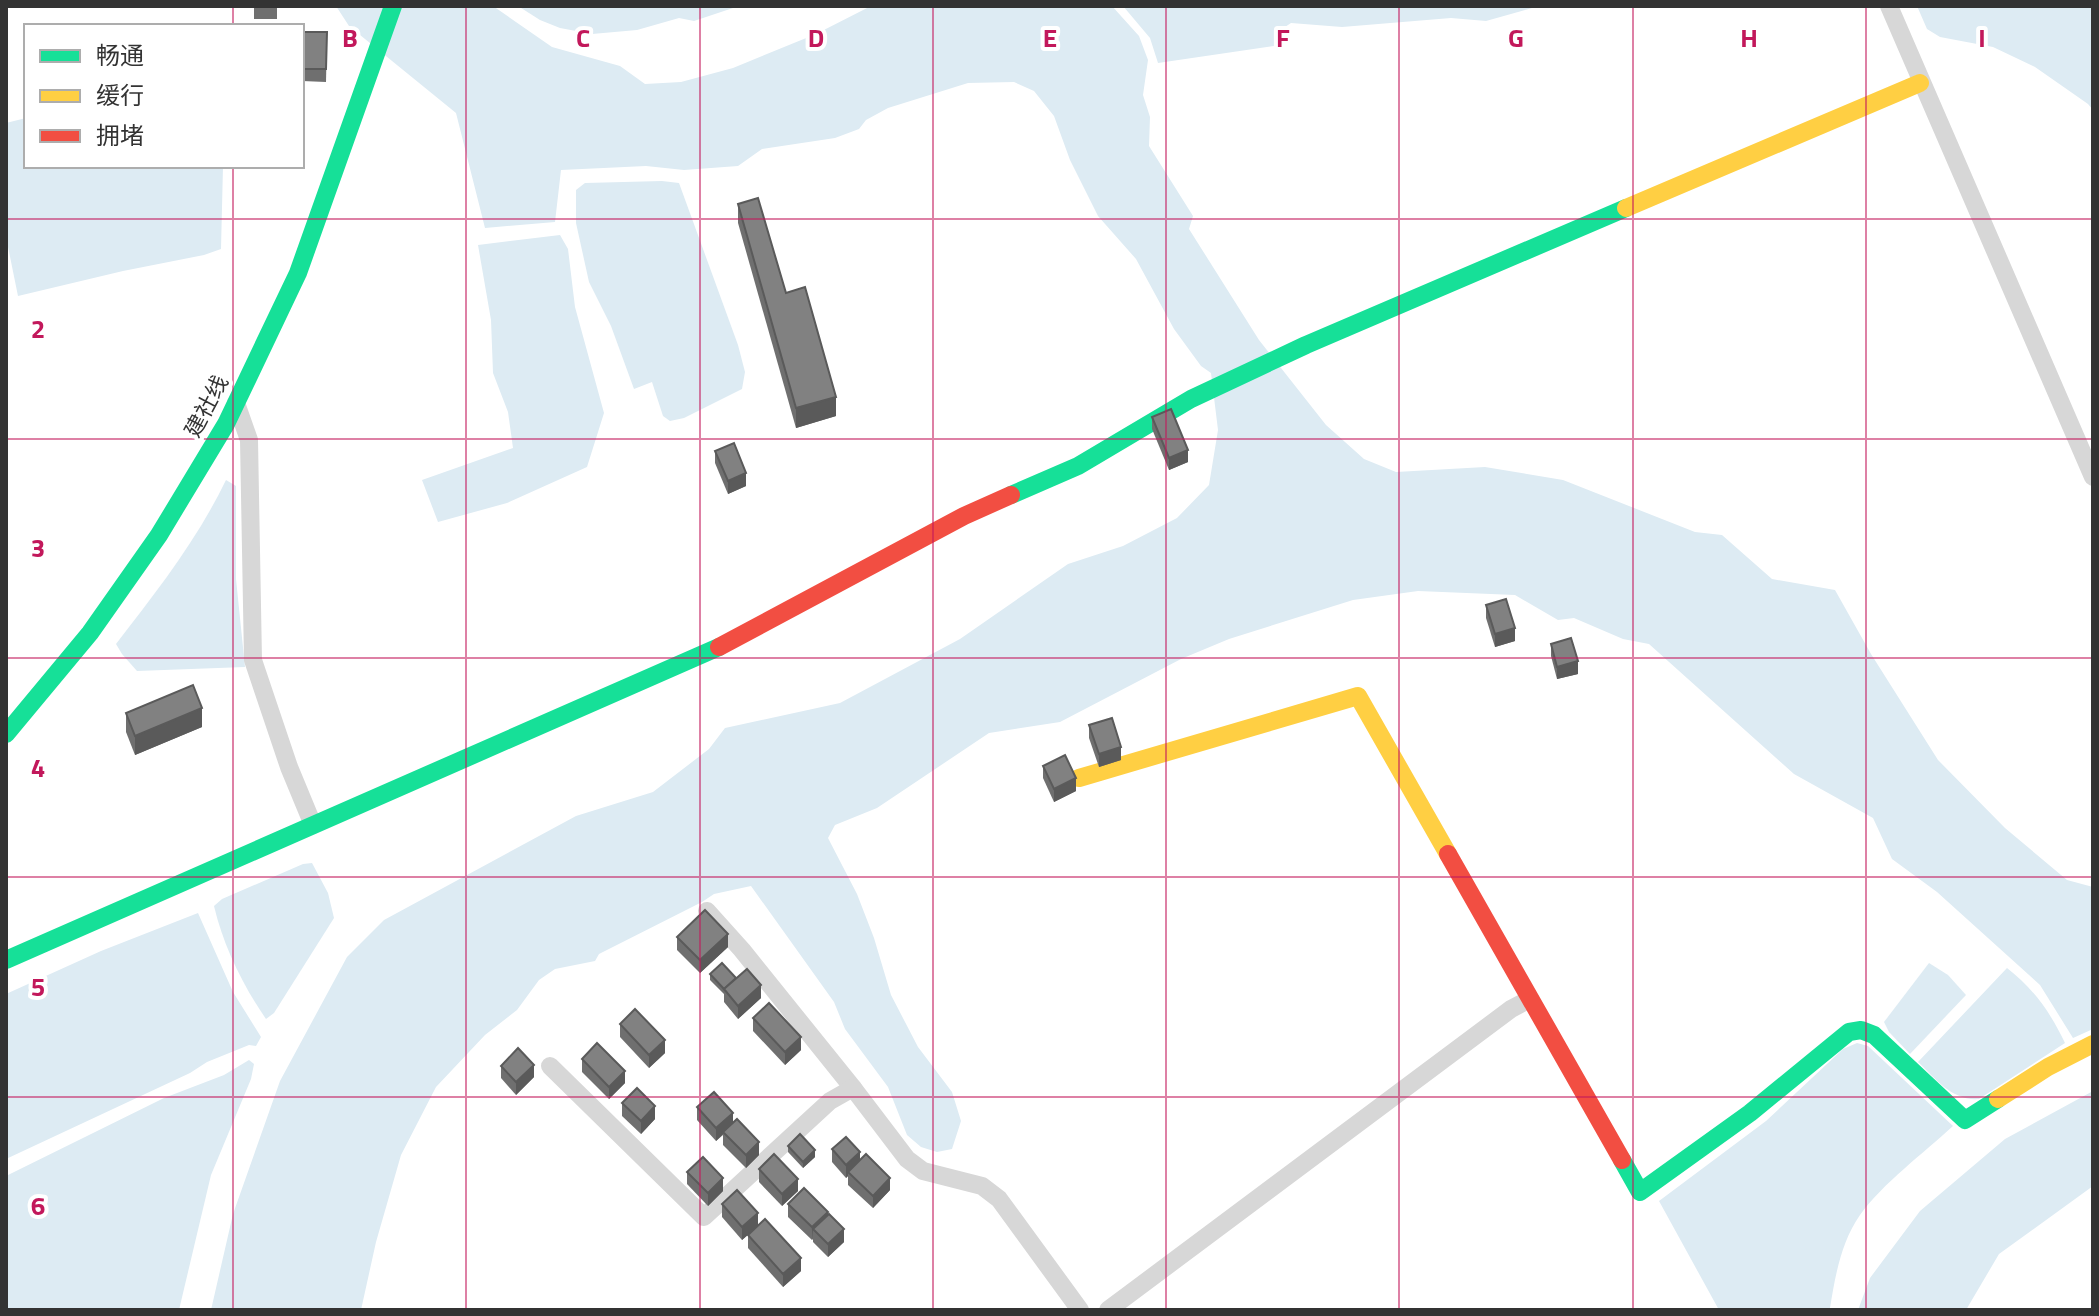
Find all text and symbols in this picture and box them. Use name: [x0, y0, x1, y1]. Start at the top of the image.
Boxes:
text: B: [342, 18, 358, 57]
text: C: [576, 18, 590, 57]
text: D: [808, 18, 824, 57]
text: E: [1043, 18, 1057, 57]
text: F: [1276, 18, 1290, 57]
text: G: [1508, 18, 1524, 57]
text: H: [1740, 18, 1758, 57]
text: I: [1978, 18, 1986, 57]
legend: [24, 24, 304, 168]
text: 畅通: [96, 37, 144, 73]
text: 缓行: [96, 77, 144, 113]
text: 拥堵: [96, 117, 144, 153]
text: 2: [31, 309, 45, 348]
street label: 建社线: [175, 369, 237, 443]
text: 3: [31, 528, 45, 567]
text: 4: [31, 748, 45, 787]
text: 5: [31, 967, 45, 1006]
text: 6: [31, 1186, 45, 1225]

